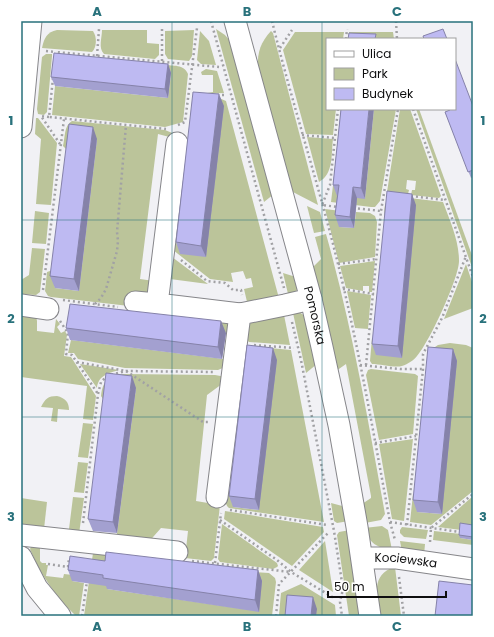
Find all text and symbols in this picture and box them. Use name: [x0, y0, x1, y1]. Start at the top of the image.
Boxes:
text: A: [92, 2, 102, 21]
text: B: [243, 2, 252, 21]
text: C: [392, 2, 402, 21]
legend: [326, 38, 456, 110]
text: Ulica: [362, 45, 391, 62]
text: Park: [362, 65, 389, 82]
text: Budynek: [362, 85, 414, 102]
text: 1: [9, 111, 13, 130]
text: 1: [481, 111, 485, 130]
street label: Pomorska: [300, 284, 330, 346]
text: 2: [7, 309, 15, 328]
text: 2: [479, 309, 487, 328]
text: 3: [7, 507, 15, 526]
text: 3: [479, 507, 487, 526]
street label: Kociewska: [374, 549, 438, 572]
scale bar: [328, 573, 446, 599]
text: 50 m: [334, 578, 365, 595]
text: A: [92, 617, 102, 636]
text: B: [243, 617, 252, 636]
text: C: [392, 617, 402, 636]

